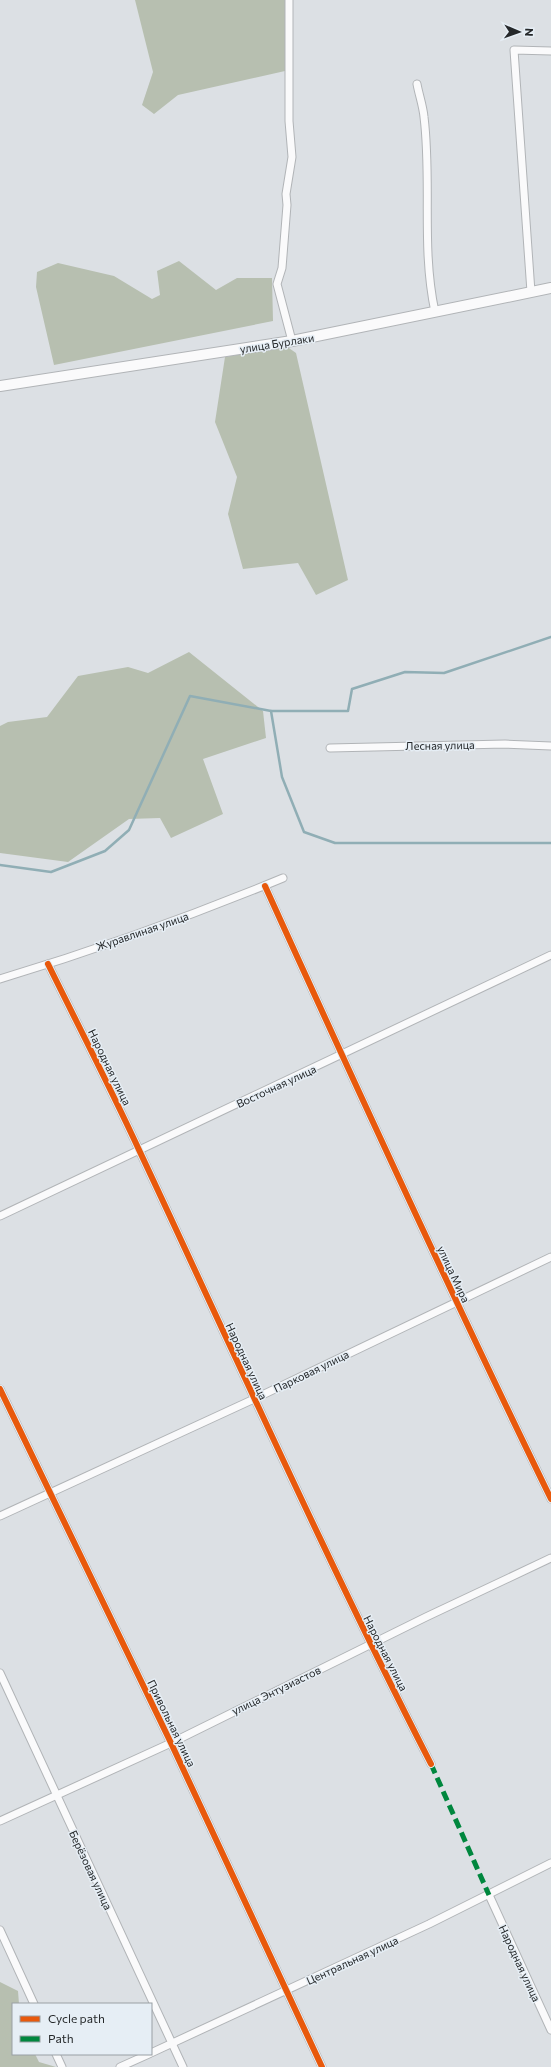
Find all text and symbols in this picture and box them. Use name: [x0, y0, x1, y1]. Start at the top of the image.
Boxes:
north arrow: [499, 12, 539, 52]
text: N: [523, 28, 536, 37]
street label: улица Бурлаки: [239, 331, 315, 355]
street label: Лесная улица: [405, 738, 475, 752]
street label: Журавлиная улица: [94, 909, 190, 953]
street label: Народная улица: [86, 1027, 134, 1107]
street label: Восточная улица: [234, 1062, 318, 1110]
street label: улица Мира: [435, 1244, 473, 1304]
street label: Народная улица: [224, 1321, 270, 1401]
street label: Парковая улица: [271, 1347, 351, 1395]
street label: Народная улица: [361, 1613, 411, 1693]
street label: улица Энтузиастов: [229, 1663, 323, 1717]
street label: Привольная улица: [145, 1677, 199, 1769]
street label: Берёзовая улица: [67, 1828, 115, 1912]
street label: Народная улица: [497, 1923, 543, 2003]
street label: Центральная улица: [304, 1933, 400, 1987]
legend: [12, 2003, 152, 2055]
text: Cycle path: [48, 2011, 105, 2025]
text: Path: [48, 2031, 74, 2045]

